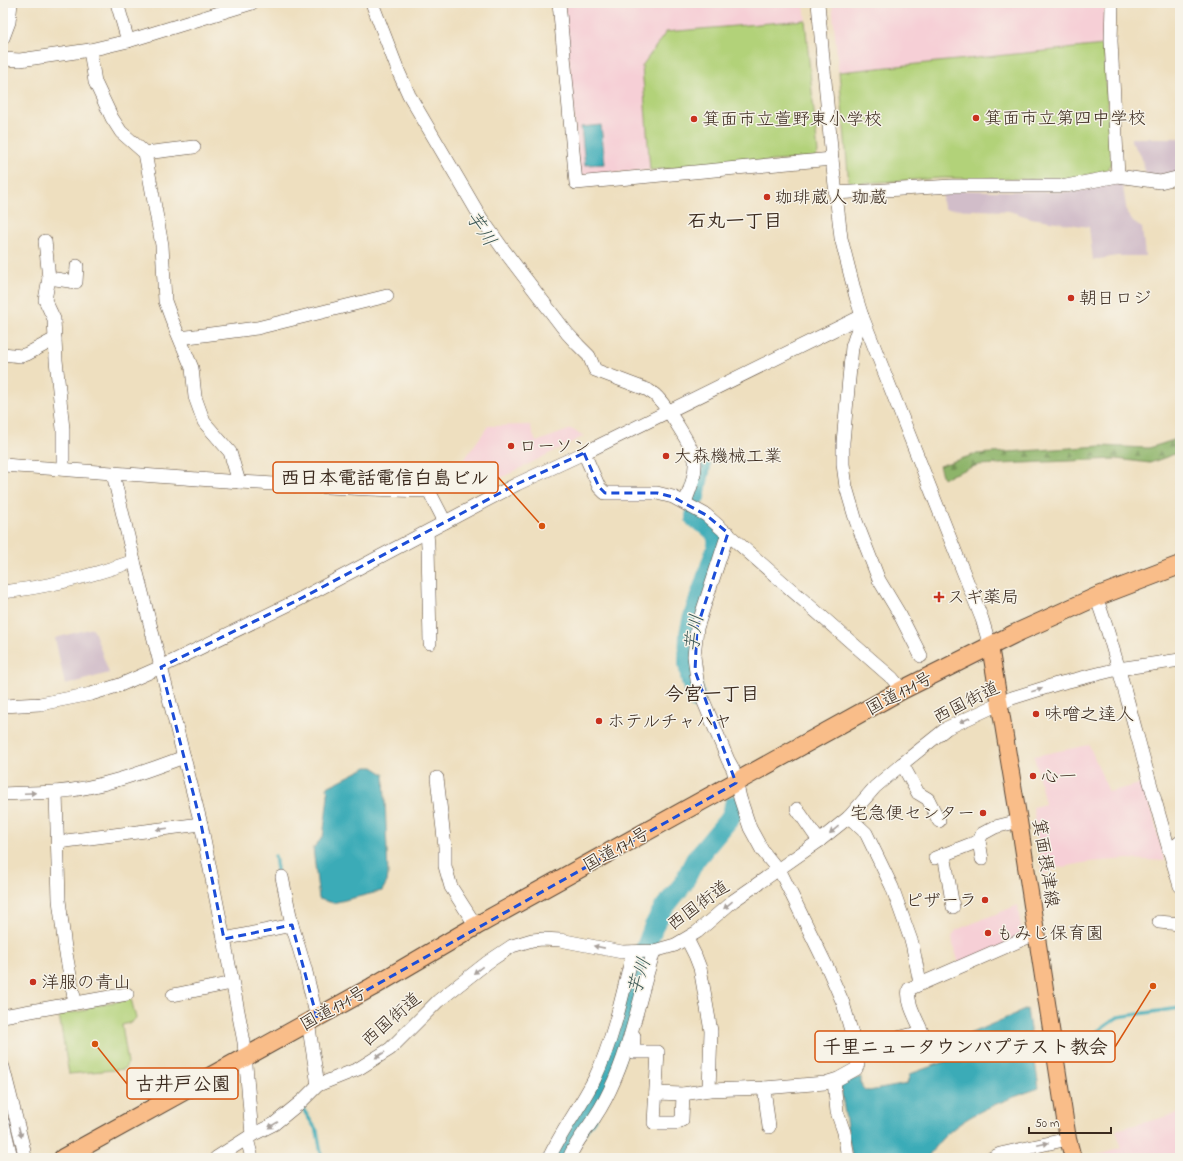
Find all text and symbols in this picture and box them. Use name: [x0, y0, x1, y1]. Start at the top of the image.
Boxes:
place label: 箕面市立第四中学校: [984, 107, 1146, 133]
place label: 箕面市立萱野東小学校: [702, 108, 882, 134]
marker: 箕面市立第四中学校: [971, 113, 981, 123]
marker: 箕面市立萱野東小学校: [689, 114, 699, 124]
place label: 珈琲蔵人 珈蔵: [775, 186, 888, 212]
marker: 珈琲蔵人 珈蔵: [762, 192, 772, 202]
water label: 芋川: [458, 206, 502, 253]
district label: 石丸一丁目: [687, 209, 783, 236]
place label: 朝日ロジ: [1079, 287, 1151, 313]
marker: 朝日ロジ: [1066, 293, 1076, 303]
place label: ローソン: [519, 435, 591, 461]
marker: ローソン: [506, 441, 516, 451]
place label: 大森機械工業: [674, 445, 782, 471]
marker: 大森機械工業: [661, 451, 671, 461]
callout: 西日本電話電信白島ビル: [273, 462, 498, 493]
text: 西日本電話電信白島ビル: [281, 466, 489, 493]
place label: スギ薬局: [947, 586, 1019, 612]
marker: スギ薬局: [934, 592, 944, 602]
water label: 芋川: [679, 613, 712, 654]
street label: 国道171号: [862, 666, 938, 723]
street label: 西国街道: [929, 676, 1005, 732]
district label: 今宮一丁目: [664, 682, 760, 709]
one-way arrow: [1031, 687, 1043, 693]
place label: 味噌之達人: [1044, 703, 1134, 729]
marker: 味噌之達人: [1031, 709, 1041, 719]
place label: ホテルチャハヤ: [607, 710, 732, 736]
marker: ホテルチャハヤ: [594, 716, 604, 726]
one-way arrow: [959, 717, 970, 723]
place label: 心一: [1041, 765, 1077, 791]
marker: 心一: [1028, 771, 1038, 781]
one-way arrow: [24, 789, 36, 796]
place label: 宅急便センター: [850, 802, 975, 828]
marker: 宅急便センター: [978, 808, 988, 818]
street label: 箕面摂津線: [1024, 817, 1064, 910]
street label: 国道171号: [579, 822, 655, 880]
one-way arrow: [828, 825, 839, 834]
one-way arrow: [156, 826, 168, 832]
street label: 西国街道: [662, 875, 736, 938]
place label: ピザーラ: [905, 889, 977, 915]
marker: ピザーラ: [980, 895, 990, 905]
one-way arrow: [723, 901, 733, 910]
place label: もみじ保育園: [996, 922, 1104, 948]
marker: もみじ保育園: [983, 928, 993, 938]
one-way arrow: [593, 944, 605, 950]
water label: 芋川: [622, 955, 659, 999]
one-way arrow: [472, 965, 483, 974]
place label: 洋服の青山: [41, 971, 131, 997]
marker: 洋服の青山: [28, 977, 38, 987]
street label: 国道171号: [296, 981, 372, 1039]
street label: 西国街道: [357, 987, 428, 1054]
callout: 千里ニュータウンバプテスト教会: [815, 1031, 1115, 1062]
text: 千里ニュータウンバプテスト教会: [822, 1035, 1108, 1062]
one-way arrow: [375, 1051, 386, 1059]
callout: 古井戸公園: [127, 1068, 238, 1099]
text: 古井戸公園: [135, 1072, 231, 1099]
scale bar: [1029, 1109, 1111, 1135]
text: 50 m: [1035, 1115, 1059, 1133]
one-way arrow: [267, 1121, 279, 1128]
one-way arrow: [17, 1126, 23, 1138]
one-way arrow: [1037, 1141, 1049, 1147]

